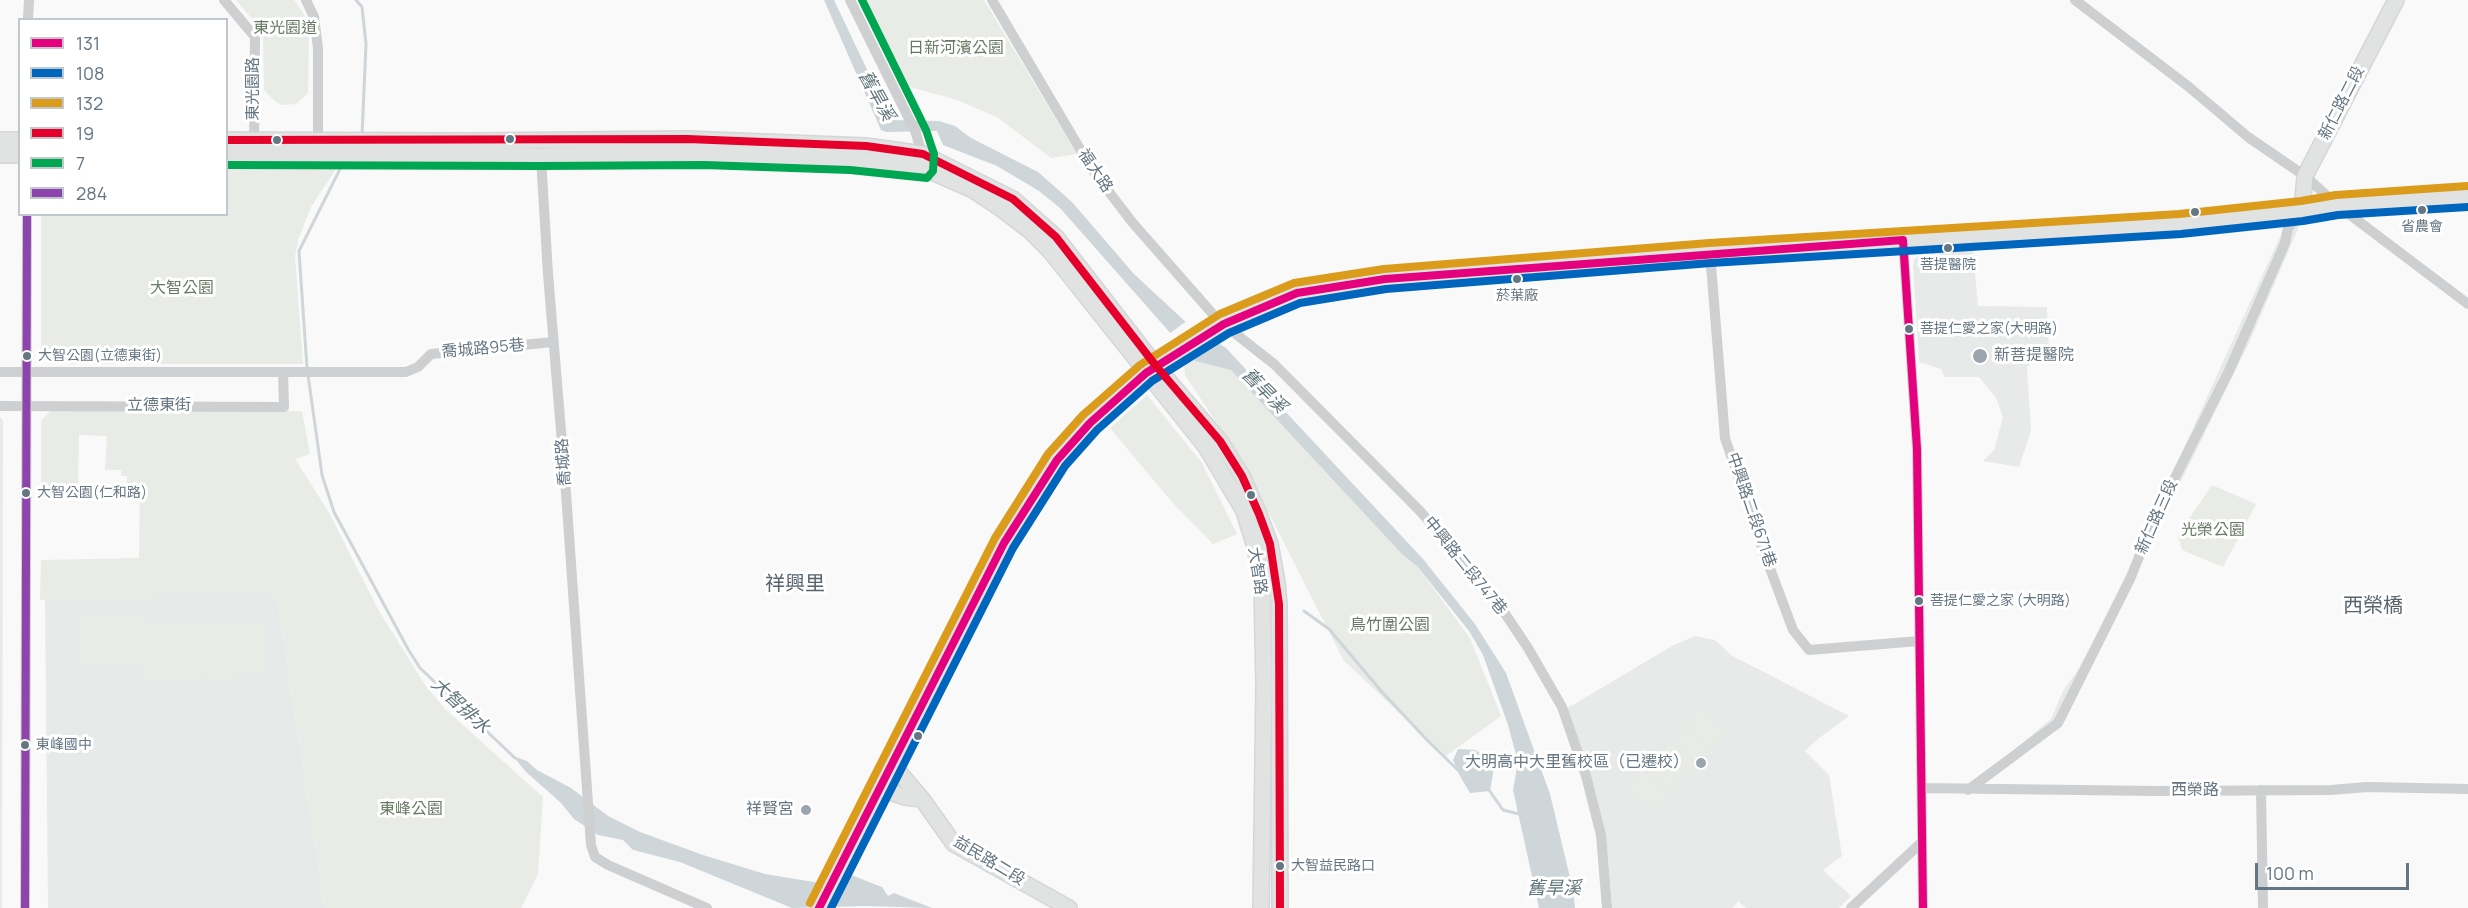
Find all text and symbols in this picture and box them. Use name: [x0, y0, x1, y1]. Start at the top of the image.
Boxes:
legend: [18, 18, 228, 216]
park label: 東光園道: [253, 19, 317, 39]
text: 131: [76, 31, 100, 55]
park label: 日新河濱公園: [908, 39, 1004, 59]
street label: 東光園路: [244, 57, 264, 121]
text: 108: [76, 61, 104, 85]
street label: 新仁路二段: [2315, 63, 2369, 143]
water label: 舊旱溪: [853, 67, 899, 125]
text: 132: [76, 91, 103, 115]
text: 19: [76, 121, 94, 145]
unlabelled marker: [504, 133, 516, 145]
unlabelled marker: [271, 134, 283, 146]
street label: 福大路: [1074, 146, 1116, 196]
text: 7: [76, 151, 85, 175]
text: 284: [76, 181, 107, 205]
marker: 省農會: [2416, 204, 2428, 216]
unlabelled marker: [2189, 206, 2201, 218]
place label: 省農會: [2401, 219, 2443, 235]
marker: 菩提醫院: [1942, 242, 1954, 254]
place label: 菩提醫院: [1920, 257, 1976, 273]
marker: 菸葉廠: [1511, 273, 1523, 285]
park label: 大智公園: [150, 279, 214, 299]
place label: 菸葉廠: [1496, 288, 1538, 304]
place label: 菩提仁愛之家(大明路): [1920, 321, 2058, 337]
marker: 菩提仁愛之家(大明路): [1903, 323, 1915, 335]
street label: 喬城路95巷: [441, 336, 525, 362]
place label: 新菩提醫院: [1994, 346, 2074, 366]
marker: 新菩提醫院: [1971, 347, 1989, 365]
place label: 大智公園(立德東街): [38, 348, 162, 364]
marker: 大智公園(立德東街): [21, 350, 33, 362]
water label: 舊旱溪: [1237, 364, 1291, 418]
street label: 立德東街: [127, 396, 191, 416]
street label: 喬城路: [553, 437, 575, 487]
street label: 中興路二段671巷: [1722, 450, 1780, 570]
street label: 新仁路三段: [2132, 477, 2182, 557]
place label: 大智公園(仁和路): [37, 485, 147, 501]
marker: 大智公園(仁和路): [20, 487, 32, 499]
unlabelled marker: [1245, 489, 1257, 501]
street label: 中興路二段747巷: [1420, 513, 1510, 619]
park label: 光榮公園: [2181, 521, 2245, 541]
street label: 大智路: [1244, 546, 1270, 596]
district label: 祥興里: [765, 572, 825, 596]
place label: 菩提仁愛之家 (大明路): [1930, 593, 2071, 609]
district label: 西榮橋: [2343, 594, 2403, 618]
marker: 菩提仁愛之家 (大明路): [1913, 595, 1925, 607]
park label: 鳥竹圍公園: [1350, 616, 1430, 636]
water label: 大智排水: [426, 674, 494, 738]
unlabelled marker: [912, 730, 924, 742]
place label: 東峰國中: [36, 737, 92, 753]
marker: 東峰國中: [19, 739, 31, 751]
place label: 大明高中大里舊校區（已遷校）: [1465, 753, 1689, 773]
marker: 大明高中大里舊校區（已遷校）: [1694, 756, 1708, 770]
street label: 西榮路: [2171, 781, 2219, 801]
park label: 東峰公園: [379, 800, 443, 820]
place label: 祥賢宮: [746, 800, 794, 820]
marker: 祥賢宮: [799, 803, 813, 817]
street label: 益民路二段: [950, 832, 1028, 890]
scale bar: [2258, 851, 2412, 889]
place label: 大智益民路口: [1291, 858, 1375, 874]
marker: 大智益民路口: [1274, 860, 1286, 872]
text: 100 m: [2266, 861, 2314, 885]
water label: 舊旱溪: [1527, 878, 1581, 900]

